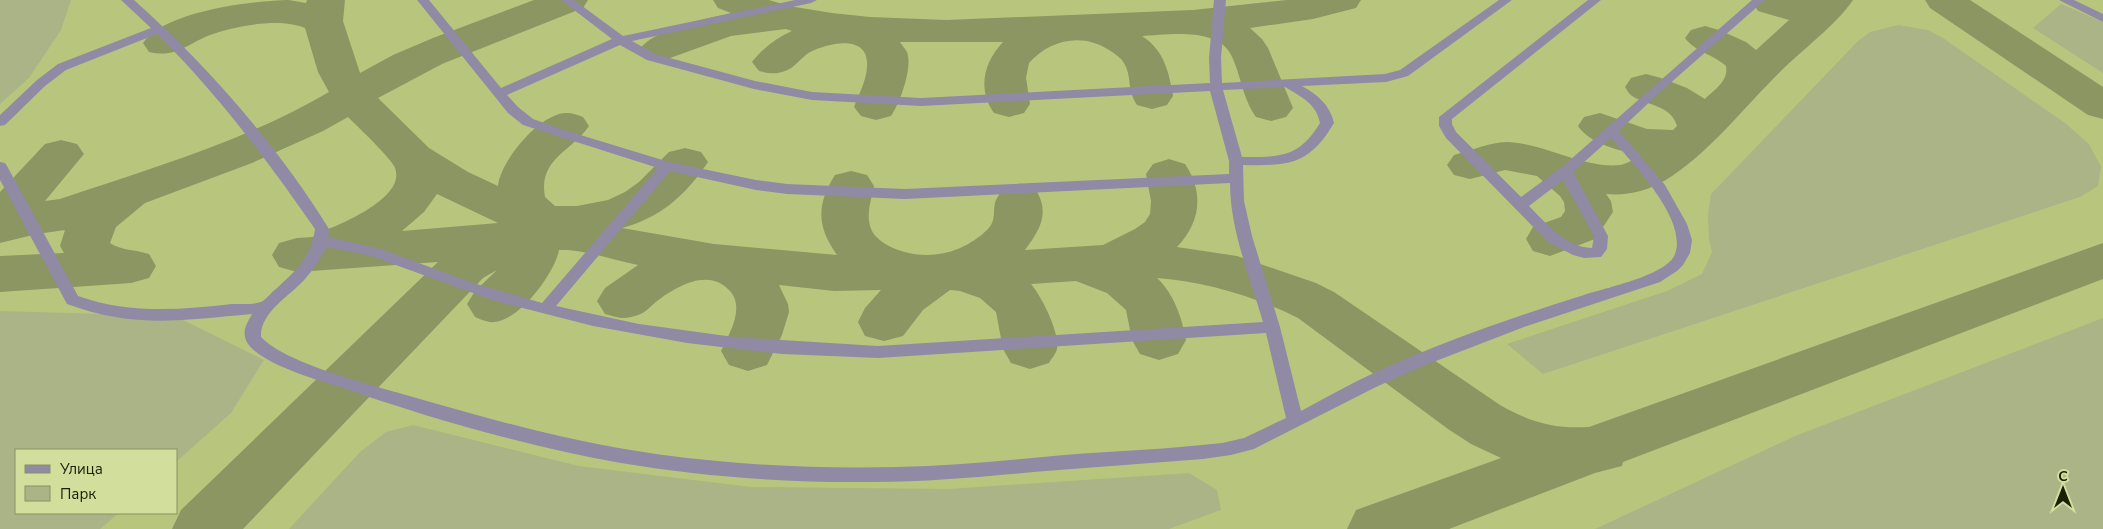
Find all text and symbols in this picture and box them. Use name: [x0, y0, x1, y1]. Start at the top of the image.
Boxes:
legend: [15, 449, 178, 514]
text: Улица: [59, 459, 103, 479]
north arrow: [2038, 464, 2088, 514]
text: С: [2058, 467, 2068, 486]
text: Парк: [60, 484, 96, 504]

